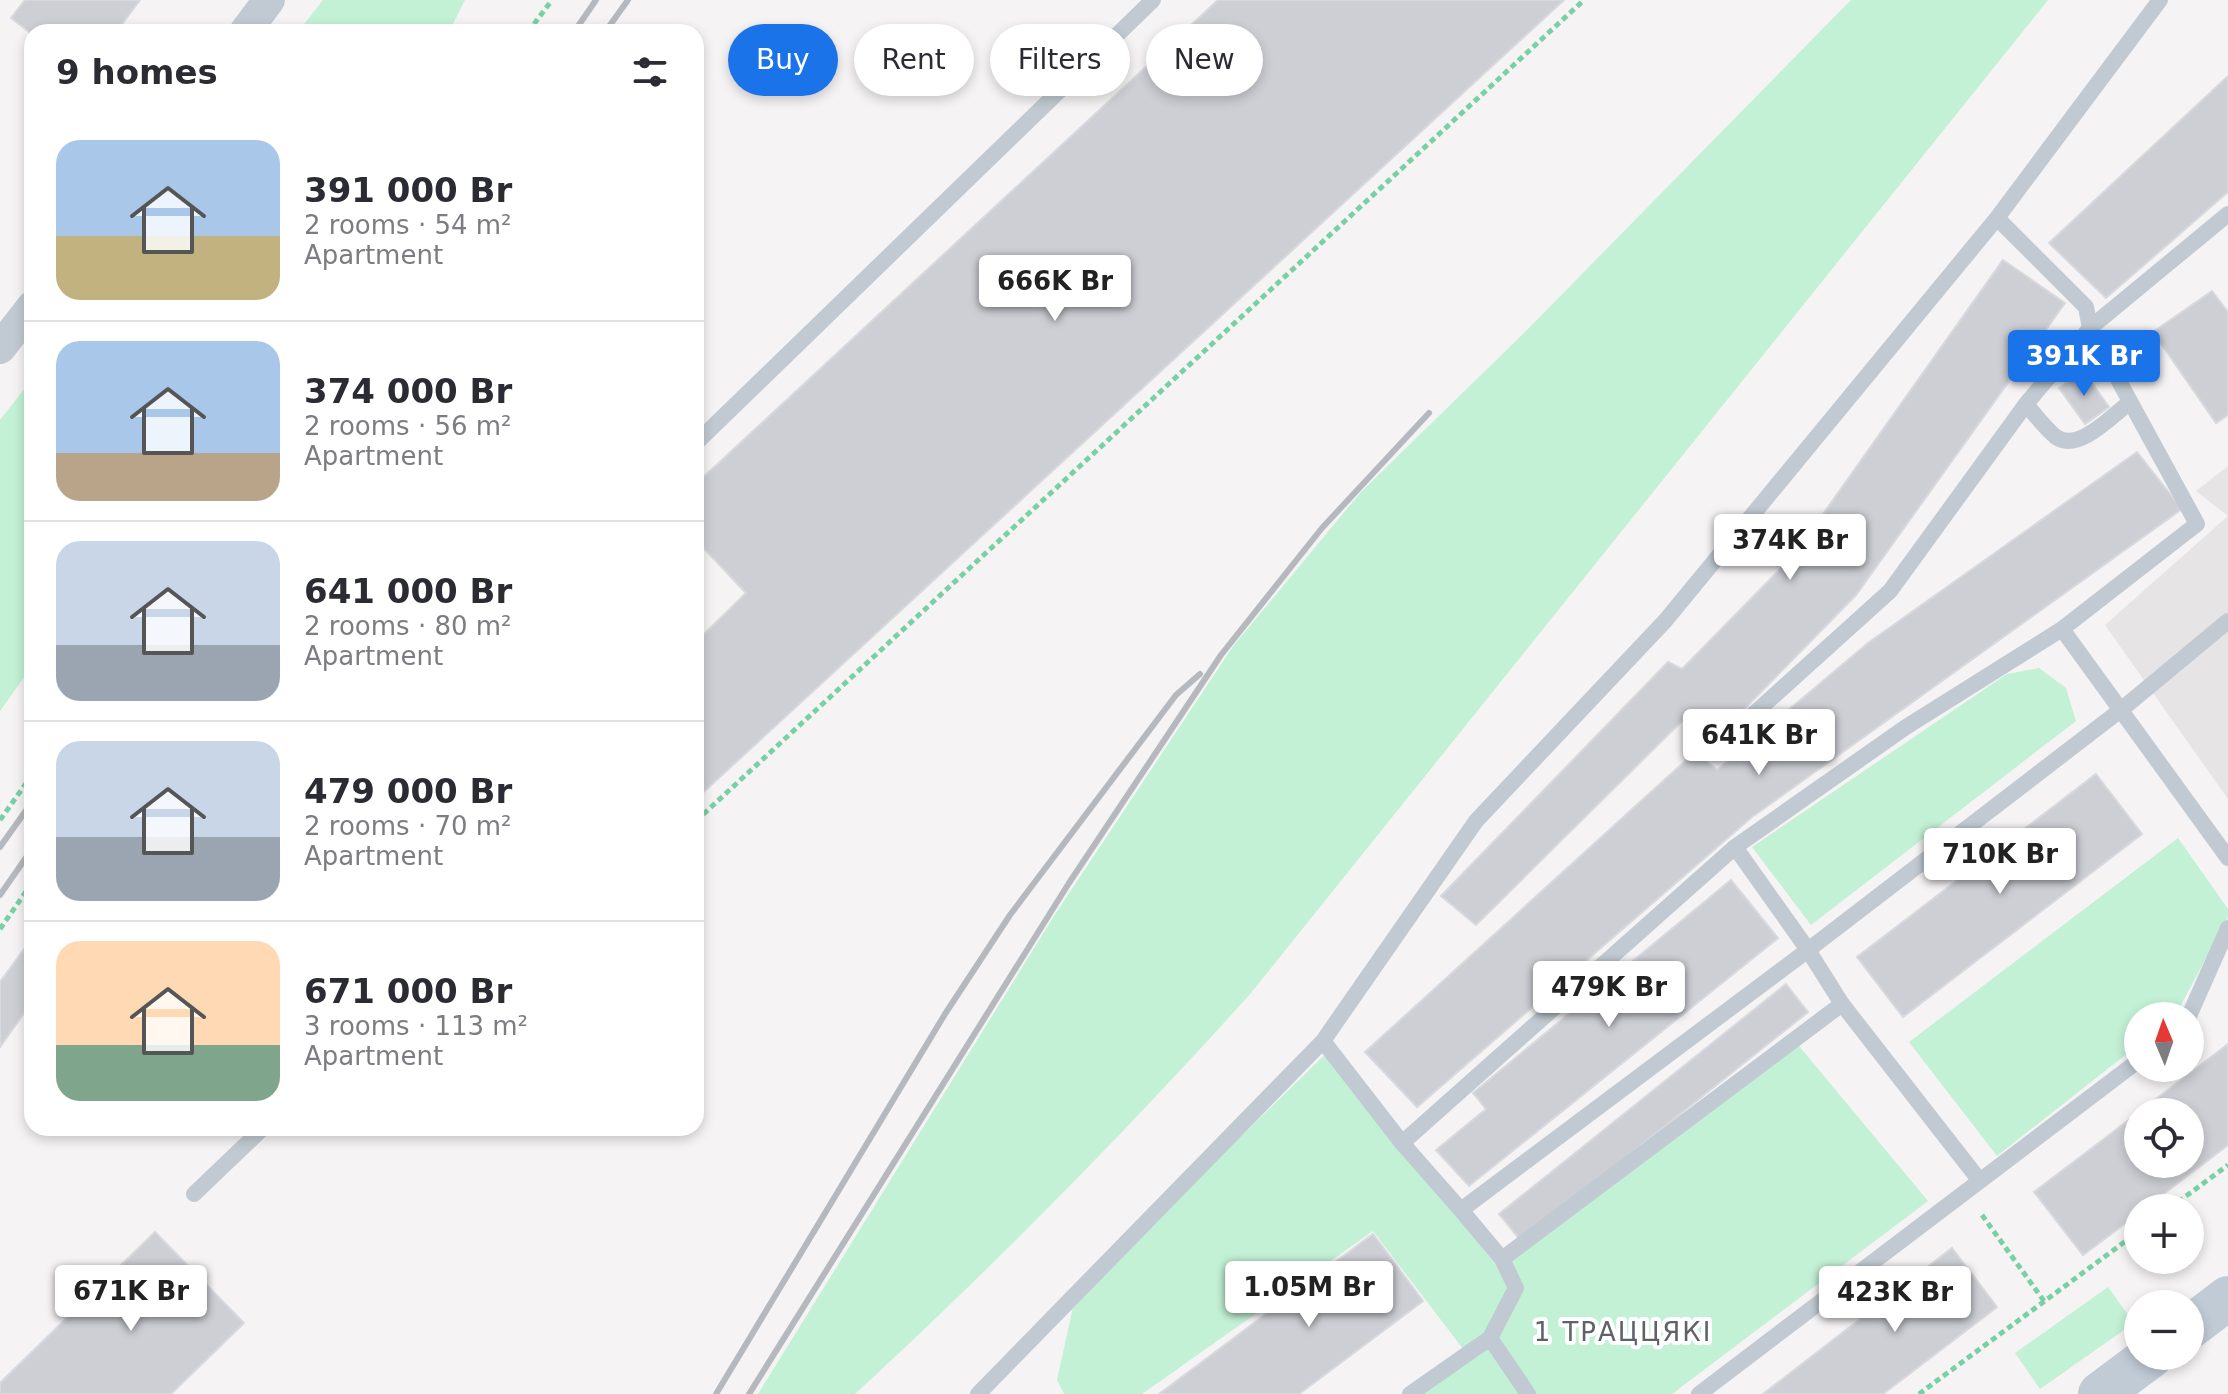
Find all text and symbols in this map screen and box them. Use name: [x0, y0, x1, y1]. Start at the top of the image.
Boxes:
chip: Buy: [728, 24, 838, 96]
chip: Rent: [854, 24, 974, 96]
chip: Filters: [990, 24, 1130, 96]
chip: New: [1146, 24, 1263, 96]
icon: filters: [628, 50, 672, 94]
text: 9 homes: [56, 52, 218, 92]
text: 391 000 Br: [304, 170, 512, 210]
icon: home: [120, 172, 216, 268]
text: 2 rooms · 54 m²: [304, 210, 512, 240]
text: Apartment: [304, 240, 443, 270]
pin: 666K Br: [981, 255, 1129, 323]
text: 666K Br: [997, 266, 1113, 296]
pin: 391K Br: [2010, 330, 2158, 398]
text: 391K Br: [2026, 341, 2142, 371]
text: 374 000 Br: [304, 371, 512, 411]
icon: home: [120, 373, 216, 469]
text: 2 rooms · 56 m²: [304, 411, 512, 441]
text: Apartment: [304, 441, 443, 471]
pin: 374K Br: [1716, 514, 1864, 582]
text: 374K Br: [1732, 525, 1848, 555]
text: 641 000 Br: [304, 571, 512, 611]
icon: home: [120, 573, 216, 669]
text: 2 rooms · 80 m²: [304, 611, 512, 641]
text: Apartment: [304, 641, 443, 671]
pin: 641K Br: [1685, 709, 1833, 777]
text: 641K Br: [1701, 720, 1817, 750]
text: 479 000 Br: [304, 771, 512, 811]
icon: home: [120, 773, 216, 869]
text: 2 rooms · 70 m²: [304, 811, 512, 841]
pin: 710K Br: [1926, 828, 2074, 896]
text: 710K Br: [1942, 839, 2058, 869]
text: Apartment: [304, 841, 443, 871]
pin: 479K Br: [1535, 961, 1683, 1029]
text: 671 000 Br: [304, 971, 512, 1011]
text: 479K Br: [1551, 972, 1667, 1002]
icon: home: [120, 973, 216, 1069]
north arrow: [2124, 1002, 2204, 1082]
map controls: [2124, 1002, 2204, 1370]
text: 3 rooms · 113 m²: [304, 1011, 528, 1041]
text: Apartment: [304, 1041, 443, 1071]
button: locate: [2124, 1098, 2204, 1178]
button: +: [2124, 1194, 2204, 1274]
pin: 1.05M Br: [1226, 1261, 1392, 1329]
pin: 671K Br: [57, 1265, 205, 1333]
pin: 423K Br: [1821, 1266, 1969, 1334]
text: 1.05M Br: [1243, 1272, 1375, 1302]
text: 671K Br: [73, 1276, 189, 1306]
text: 423K Br: [1837, 1277, 1953, 1307]
button: −: [2124, 1290, 2204, 1370]
district label: 1 ТРАЦЦЯКІ: [1534, 1317, 1712, 1347]

